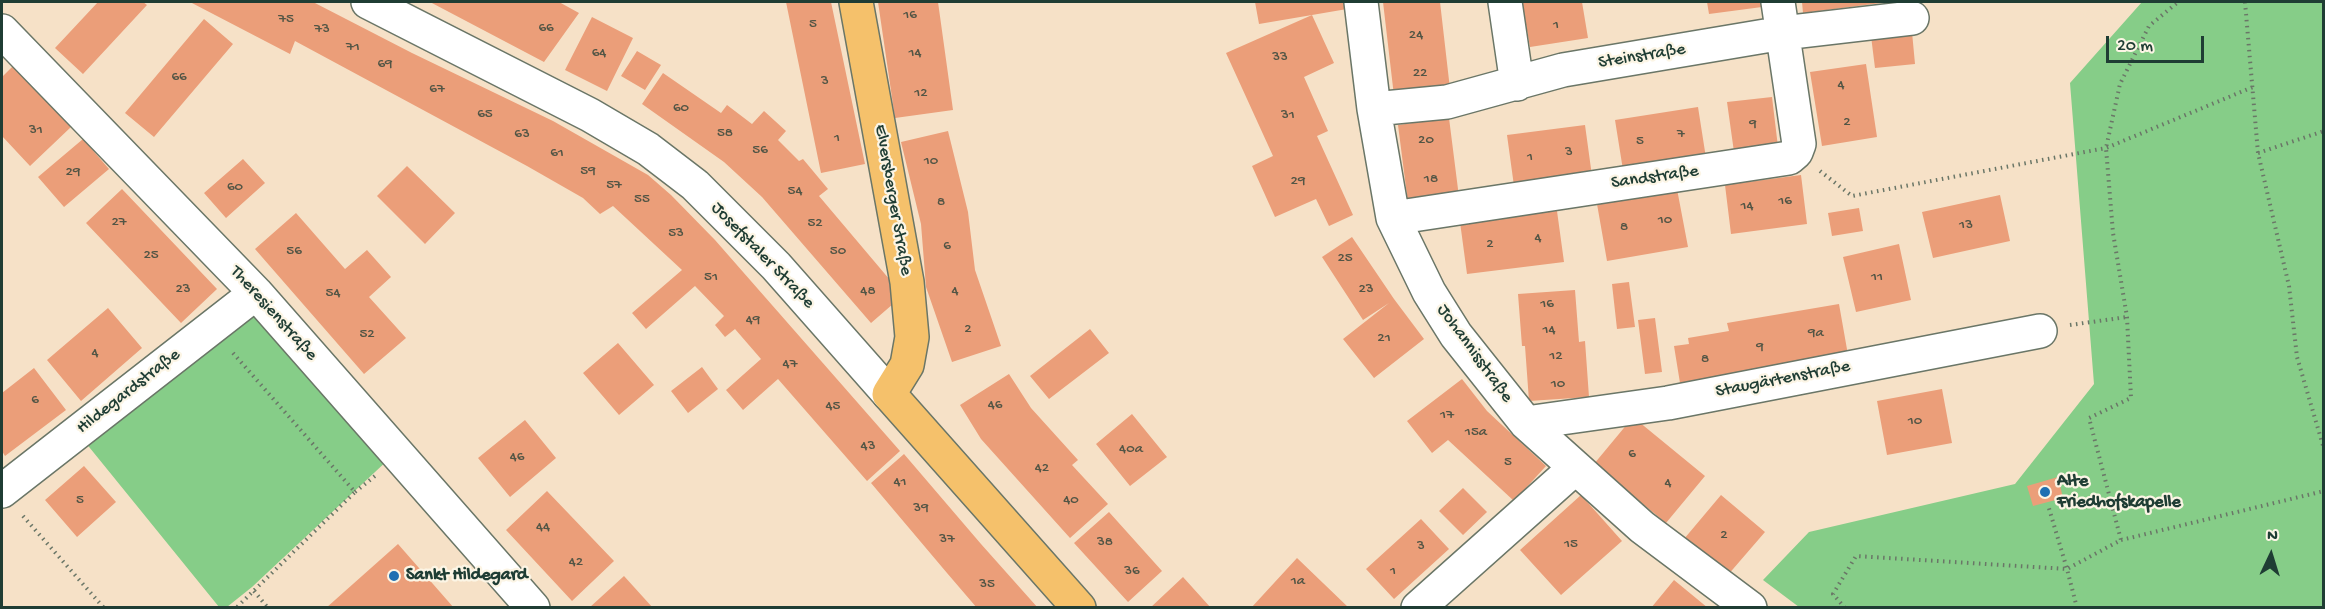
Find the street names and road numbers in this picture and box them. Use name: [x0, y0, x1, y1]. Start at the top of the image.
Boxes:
street label: Steinstraße: [1597, 39, 1687, 75]
street label: Elversberger Straße: [868, 123, 916, 277]
street label: Sandstraße: [1610, 161, 1700, 195]
street label: Josefstaler Straße: [705, 198, 819, 314]
street label: Theresienstraße: [225, 262, 321, 366]
street label: Johannisstraße: [1431, 300, 1517, 408]
street label: Hildegardstraße: [73, 345, 185, 439]
street label: Staugärtenstraße: [1714, 356, 1852, 404]

